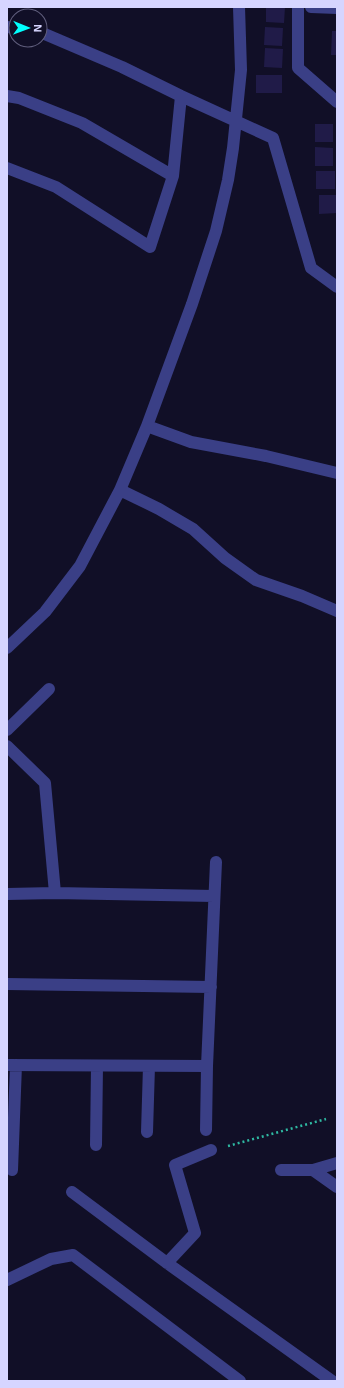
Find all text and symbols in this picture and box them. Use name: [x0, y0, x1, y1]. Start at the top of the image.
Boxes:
north arrow: [8, 8, 48, 48]
text: N: [32, 24, 44, 32]

